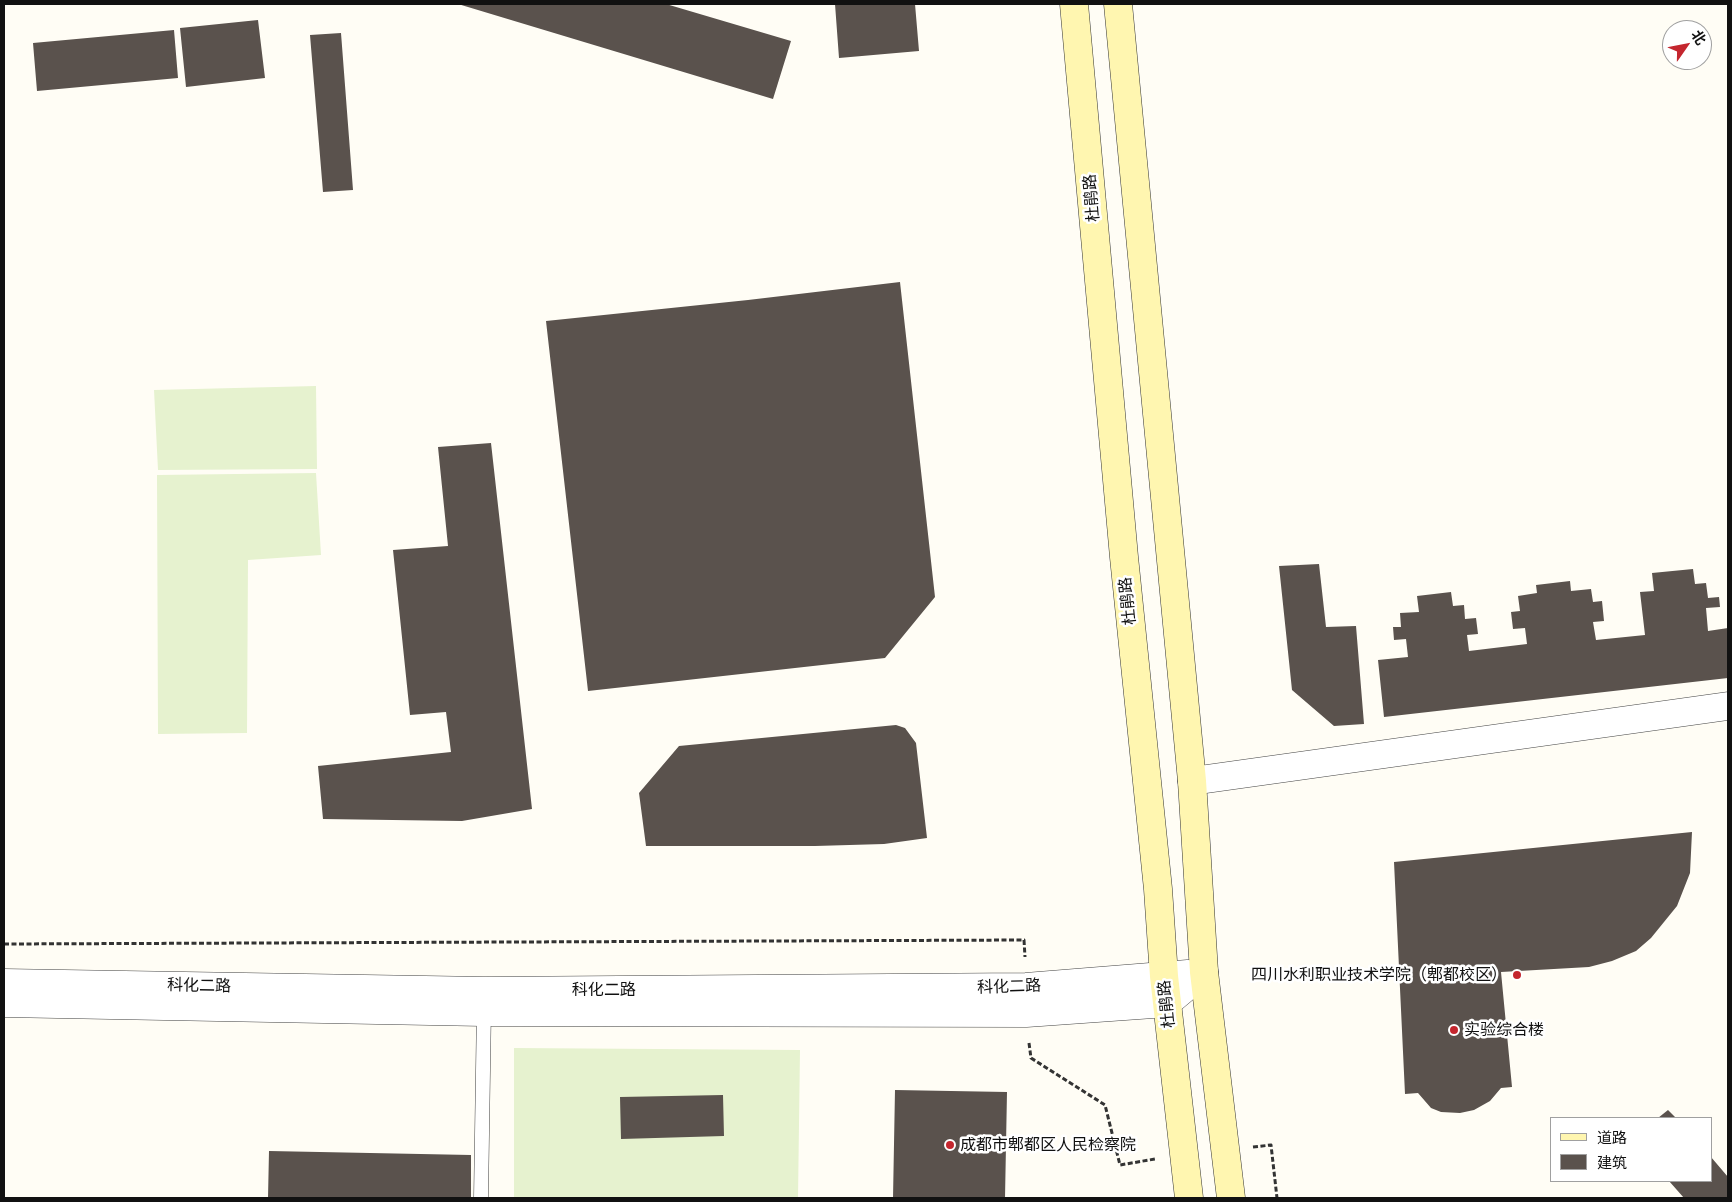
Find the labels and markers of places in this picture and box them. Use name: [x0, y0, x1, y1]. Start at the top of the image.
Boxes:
place label: 四川水利职业技术学院（郫都校区）: [1251, 965, 1507, 985]
marker: 四川水利职业技术学院（郫都校区）: [1511, 969, 1523, 981]
place label: 实验综合楼: [1464, 1020, 1544, 1040]
marker: 实验综合楼: [1448, 1024, 1460, 1036]
place label: 成都市郫都区人民检察院: [960, 1135, 1136, 1155]
marker: 成都市郫都区人民检察院: [944, 1139, 956, 1151]

